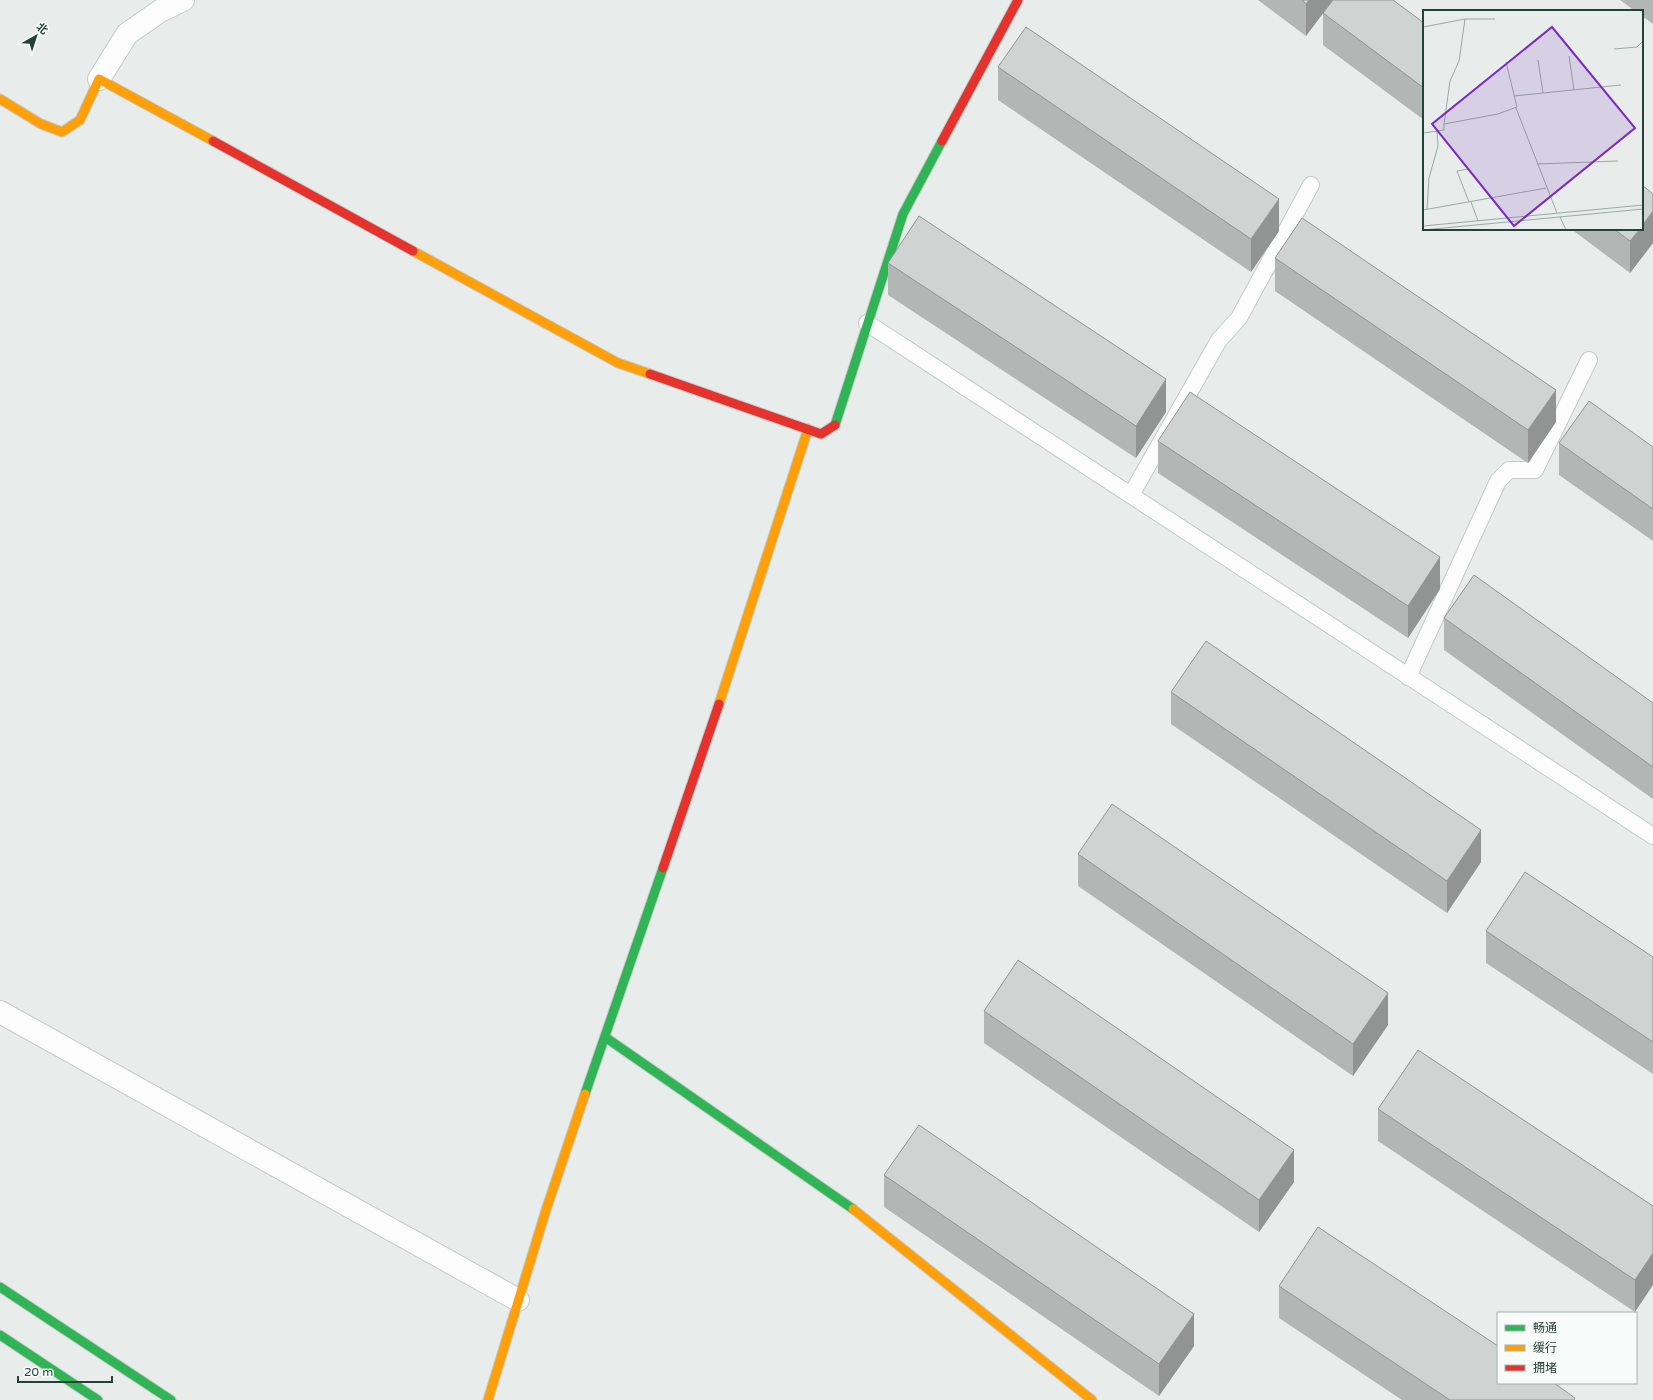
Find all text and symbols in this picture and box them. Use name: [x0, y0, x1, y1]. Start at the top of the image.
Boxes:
inset map: [1423, 10, 1643, 230]
north arrow: [16, 16, 56, 56]
text: 北: [34, 20, 50, 37]
legend: [1497, 1312, 1637, 1384]
text: 畅通: [1533, 1321, 1557, 1335]
text: 缓行: [1533, 1341, 1557, 1355]
scale bar: [18, 1358, 112, 1384]
text: 拥堵: [1533, 1361, 1557, 1375]
text: 20 m: [24, 1365, 53, 1379]

